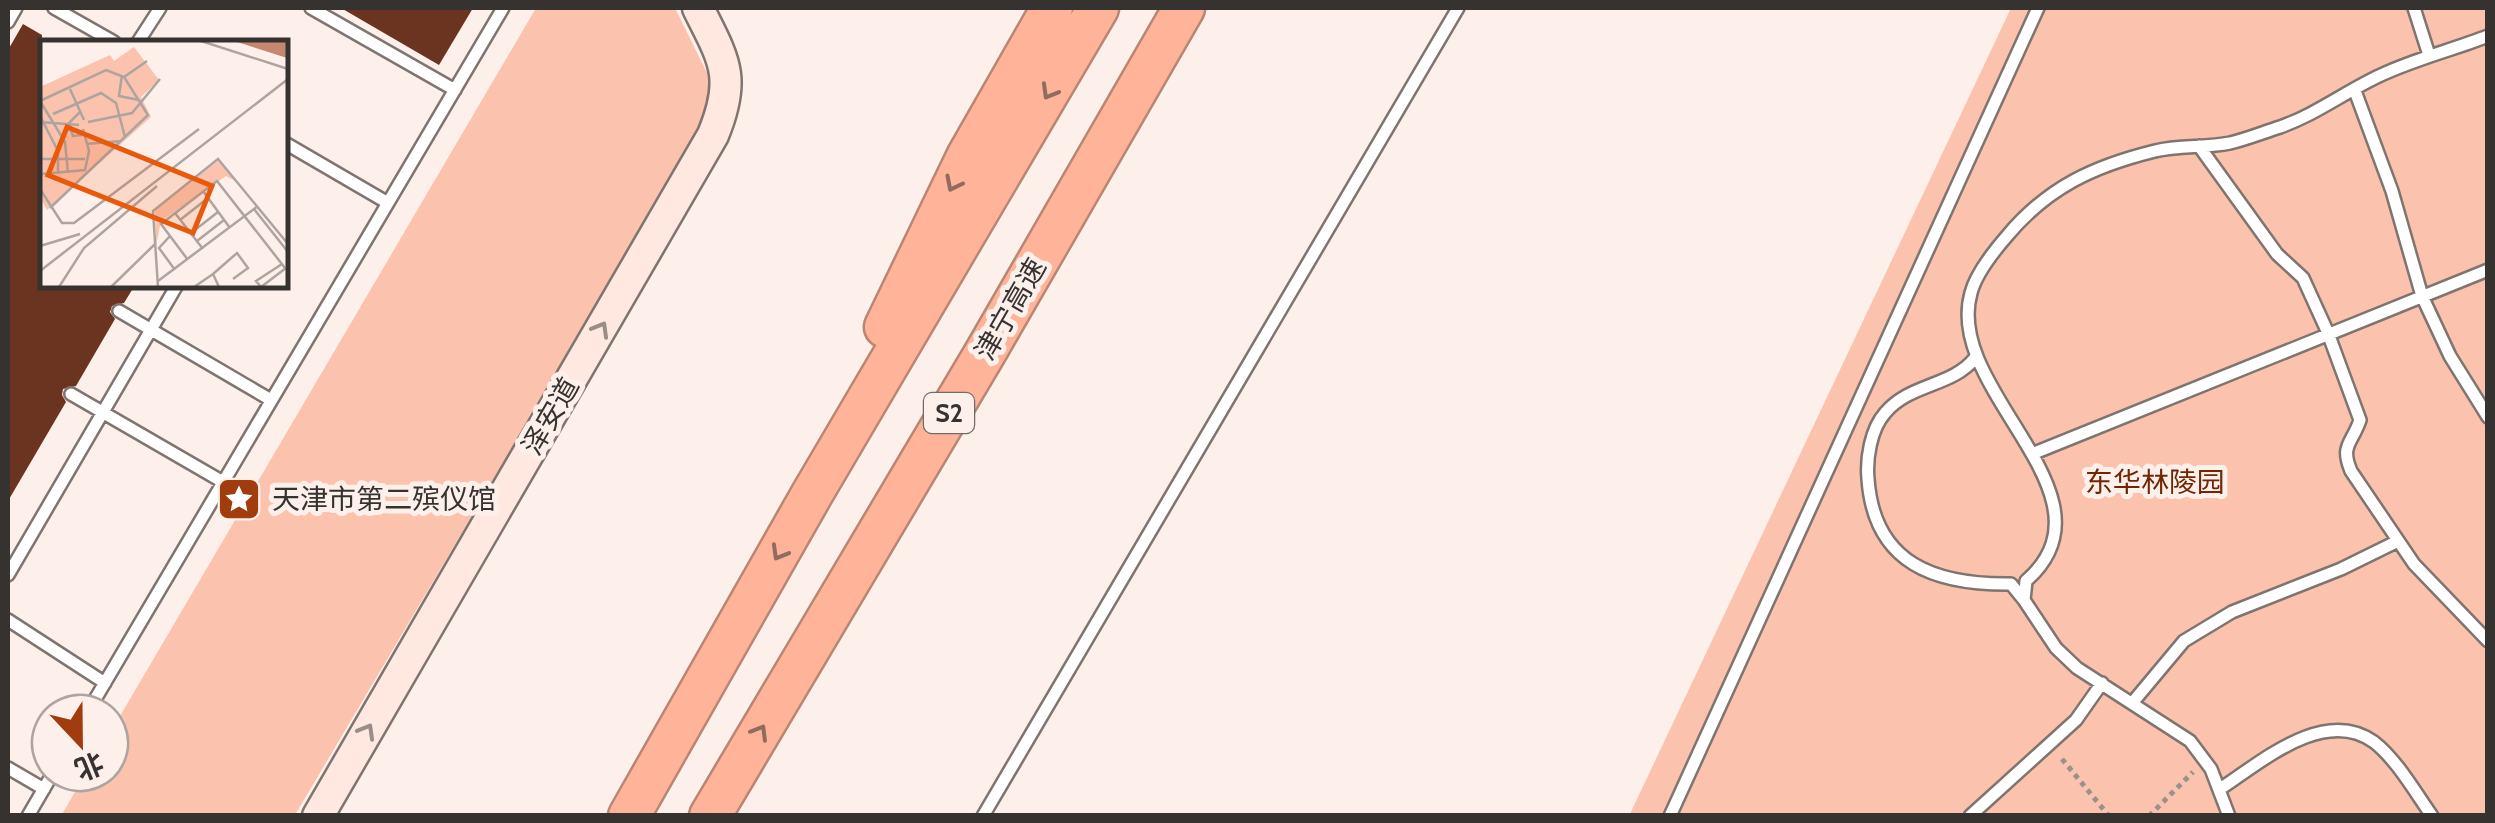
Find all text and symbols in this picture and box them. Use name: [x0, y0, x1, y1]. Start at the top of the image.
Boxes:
inset map: [40, 40, 288, 288]
one-way arrow: [1042, 81, 1061, 99]
one-way arrow: [946, 174, 965, 192]
street label: 津宁高速: [967, 252, 1053, 366]
one-way arrow: [588, 322, 608, 340]
street label: 泽安道: [514, 371, 586, 461]
road number: S2: [924, 393, 974, 433]
park label: 东华林陵园: [2085, 465, 2225, 499]
place icon: 天津市第二殡仪馆: [216, 476, 262, 522]
place label: 天津市第二殡仪馆: [272, 482, 496, 516]
one-way arrow: [771, 543, 791, 561]
north arrow: [30, 693, 130, 793]
one-way arrow: [355, 724, 375, 742]
one-way arrow: [748, 725, 767, 743]
text: 北: [70, 745, 109, 787]

